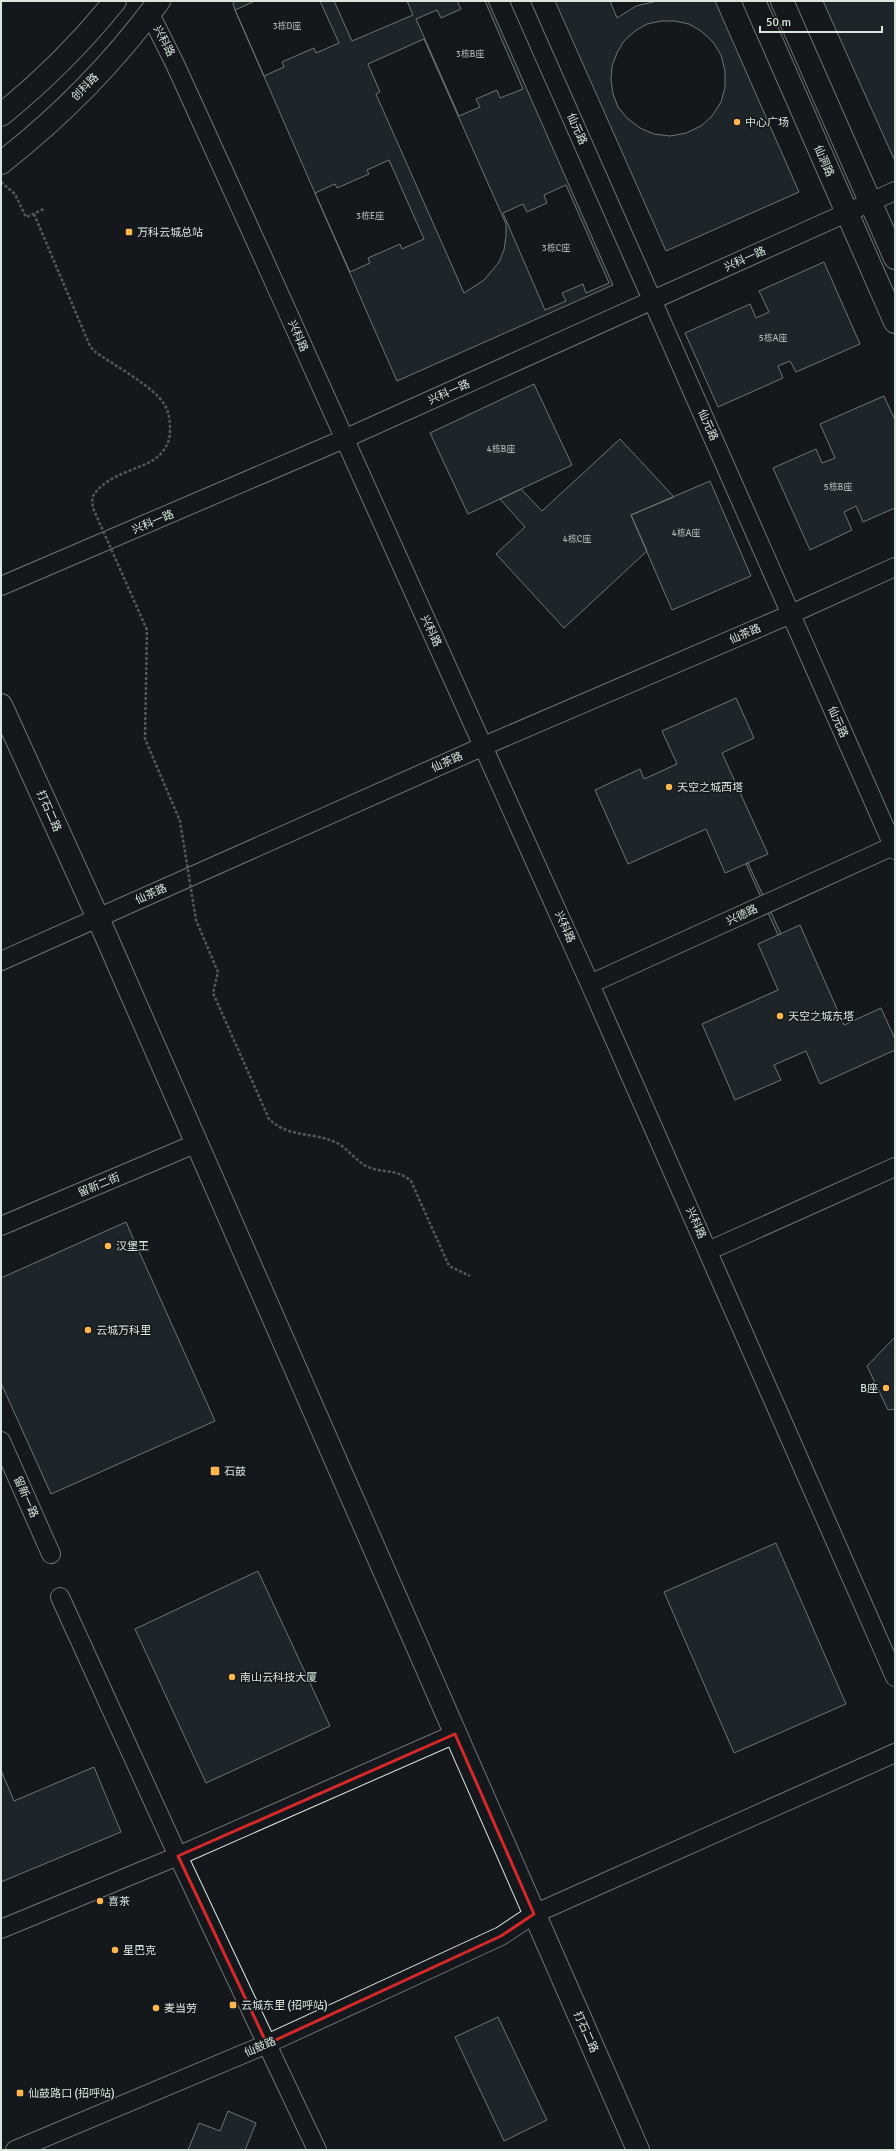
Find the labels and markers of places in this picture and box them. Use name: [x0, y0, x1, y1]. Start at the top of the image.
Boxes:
place label: 中心广场: [745, 116, 789, 129]
marker: 中心广场: [732, 117, 742, 127]
place label: 万科云城总站: [137, 226, 203, 239]
marker: 万科云城总站: [124, 227, 134, 237]
place label: 天空之城西塔: [677, 781, 743, 794]
marker: 天空之城西塔: [664, 782, 674, 792]
place label: 天空之城东塔: [788, 1010, 854, 1023]
marker: 天空之城东塔: [775, 1011, 785, 1021]
place label: 汉堡王: [116, 1240, 149, 1253]
marker: 汉堡王: [103, 1241, 113, 1251]
place label: 云城万科里: [96, 1324, 151, 1337]
marker: 云城万科里: [83, 1325, 93, 1335]
place label: B座: [860, 1382, 878, 1395]
marker: B座: [881, 1383, 891, 1393]
marker: 石鼓: [209, 1465, 221, 1477]
place label: 石鼓: [224, 1465, 246, 1478]
place label: 南山云科技大厦: [240, 1671, 317, 1684]
marker: 南山云科技大厦: [227, 1672, 237, 1682]
place label: 喜茶: [108, 1895, 130, 1908]
marker: 喜茶: [95, 1896, 105, 1906]
place label: 星巴克: [123, 1944, 156, 1957]
marker: 星巴克: [110, 1945, 120, 1955]
place label: 云城东里 (招呼站): [241, 1999, 328, 2012]
marker: 云城东里 (招呼站): [228, 2000, 238, 2010]
place label: 麦当劳: [164, 2002, 197, 2015]
marker: 麦当劳: [151, 2003, 161, 2013]
place label: 仙鼓路口 (招呼站): [28, 2087, 115, 2100]
marker: 仙鼓路口 (招呼站): [15, 2088, 25, 2098]

